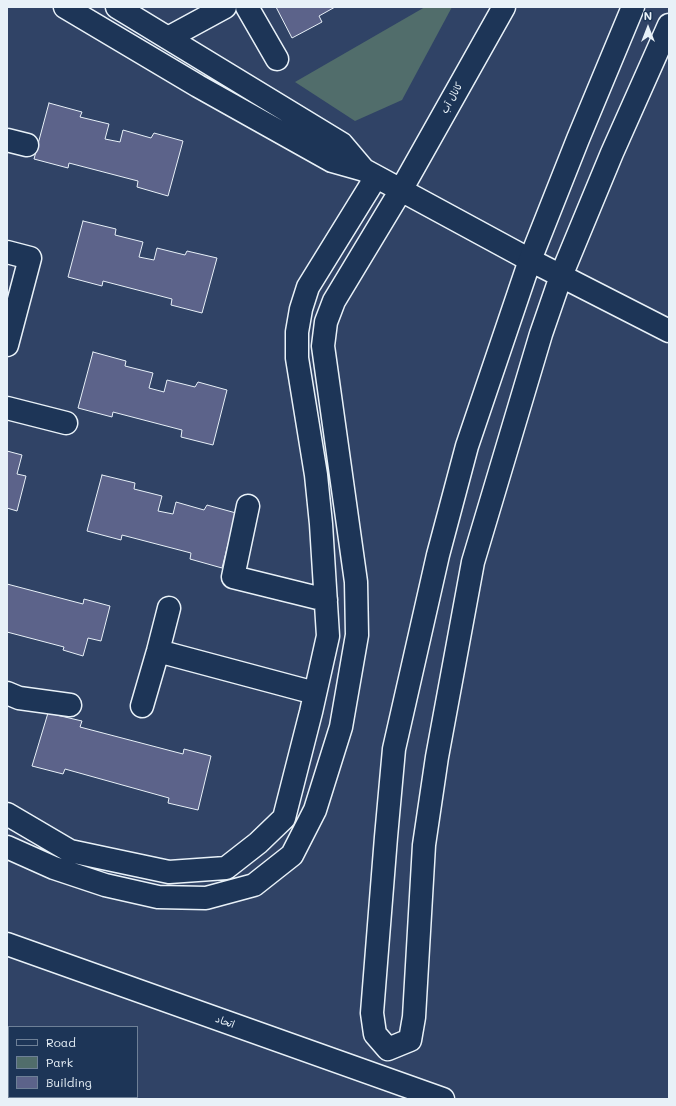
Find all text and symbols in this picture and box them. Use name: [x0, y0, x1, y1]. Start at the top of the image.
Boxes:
north arrow: [628, 8, 668, 48]
text: N: [644, 8, 652, 23]
street label: کانال آب: [439, 80, 465, 116]
street label: اتحاد: [214, 1013, 236, 1031]
legend: [8, 1026, 138, 1098]
text: Road: [46, 1034, 76, 1050]
text: Park: [46, 1054, 73, 1070]
text: Building: [46, 1074, 92, 1090]

